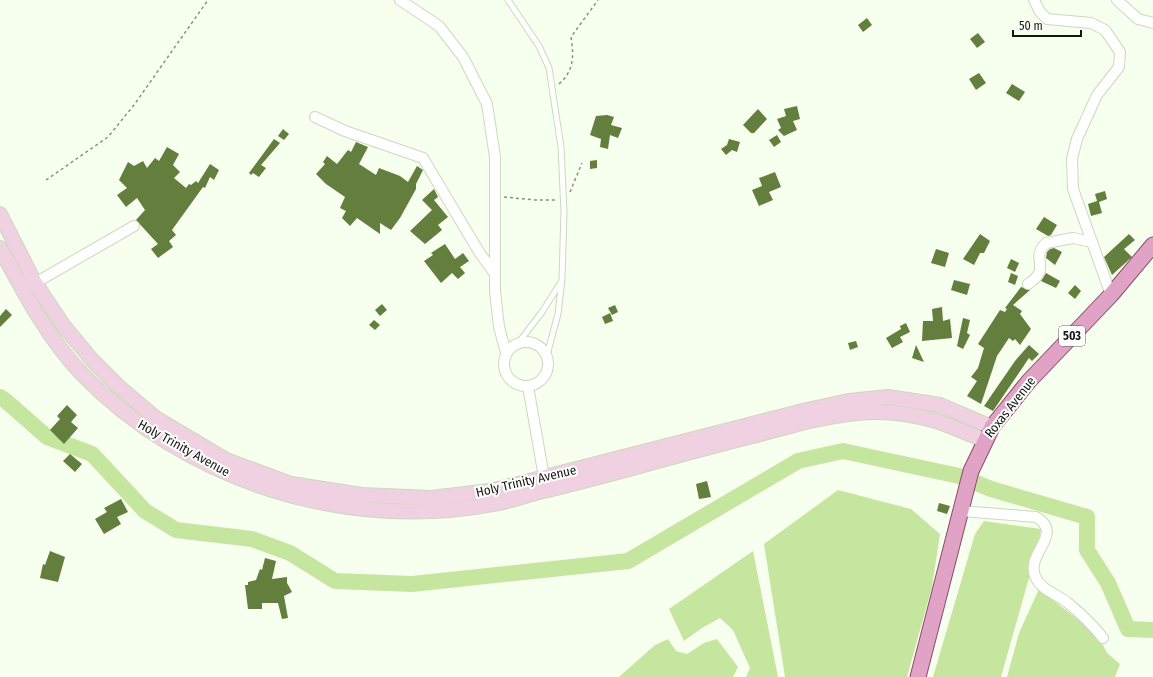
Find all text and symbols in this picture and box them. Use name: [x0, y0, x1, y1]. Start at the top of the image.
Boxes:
scale bar: [1013, 12, 1081, 38]
text: 50 m: [1019, 19, 1043, 33]
road number: 503: [1059, 326, 1085, 346]
street label: Roxas Avenue: [982, 374, 1038, 440]
street label: Holy Trinity Avenue: [136, 417, 232, 479]
street label: Holy Trinity Avenue: [474, 462, 578, 500]

